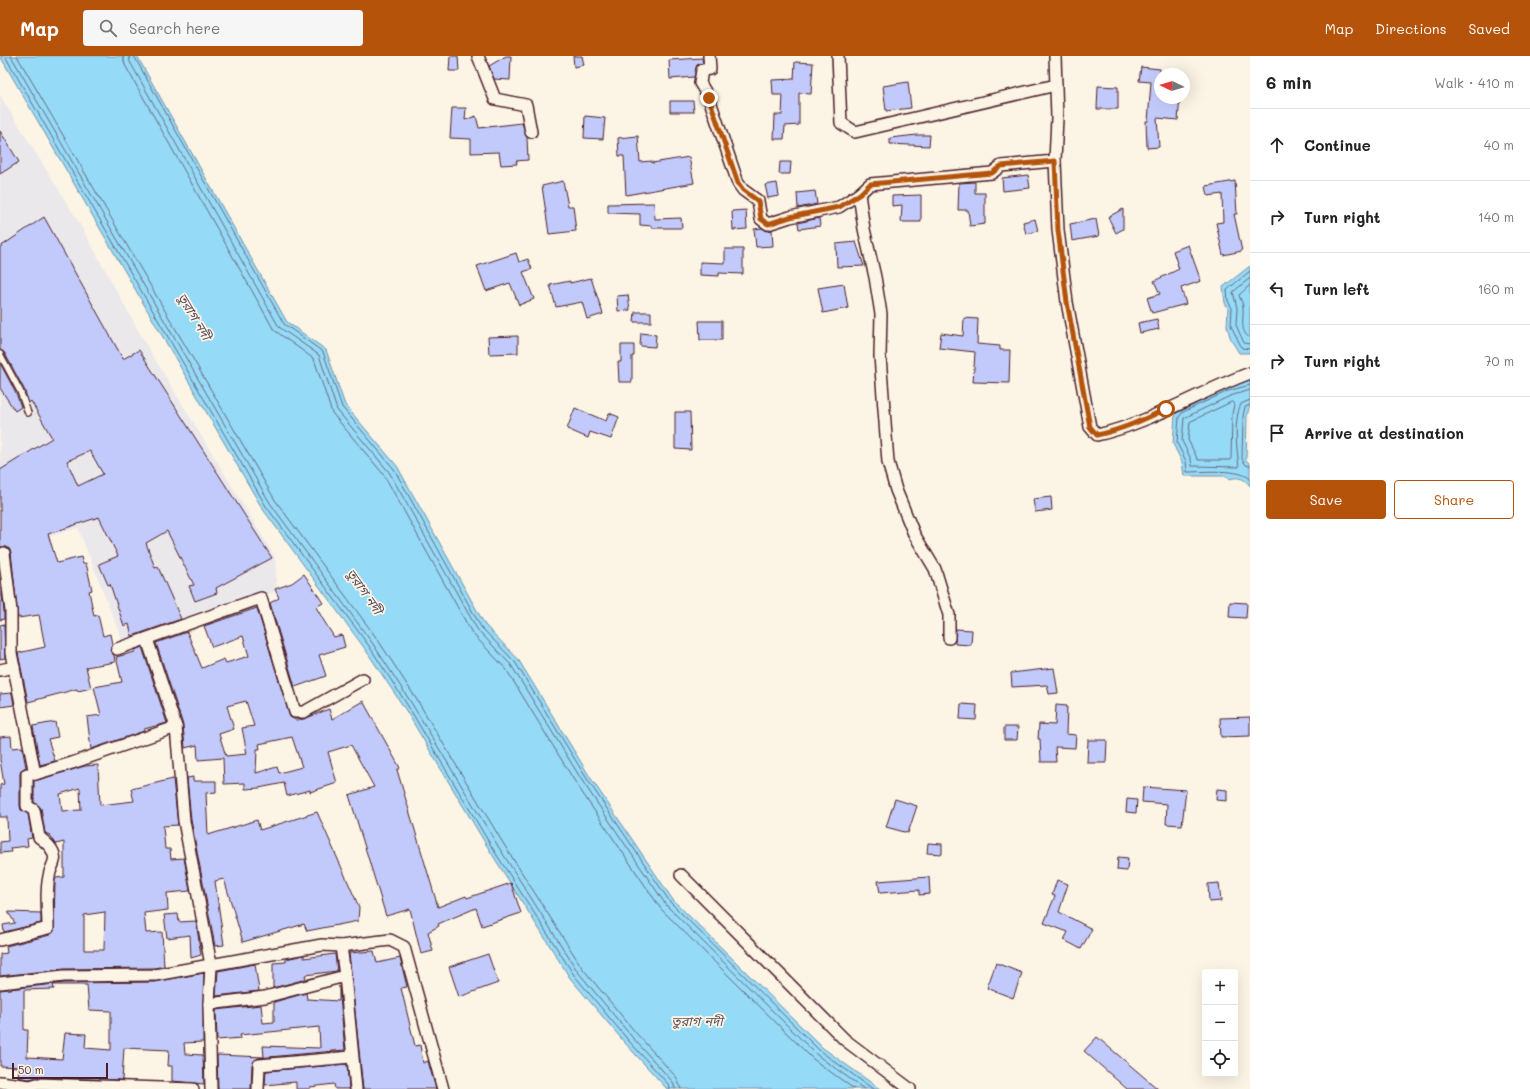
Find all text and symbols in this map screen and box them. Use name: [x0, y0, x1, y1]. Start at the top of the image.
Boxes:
search box: [83, 10, 363, 46]
text: Map: [20, 16, 59, 41]
icon: search: [97, 17, 119, 39]
text: Search here: [129, 18, 220, 38]
text: Map: [1325, 19, 1353, 38]
text: Directions: [1375, 19, 1446, 38]
text: Saved: [1468, 19, 1510, 38]
north arrow: [1154, 68, 1190, 104]
text: 6 min: [1266, 71, 1311, 93]
text: Walk · 410 m: [1434, 74, 1514, 91]
route end: [700, 89, 718, 107]
icon: ahead: [1266, 134, 1288, 156]
text: Continue: [1304, 135, 1371, 155]
text: 40 m: [1484, 136, 1514, 153]
icon: right: [1266, 206, 1288, 228]
text: Turn right: [1304, 207, 1381, 227]
text: 140 m: [1478, 208, 1514, 225]
icon: left: [1266, 278, 1288, 300]
text: Turn left: [1304, 279, 1369, 299]
text: 160 m: [1478, 280, 1514, 297]
water label: তুরাগ নদী: [174, 290, 217, 345]
icon: right: [1266, 350, 1288, 372]
text: Turn right: [1304, 351, 1381, 371]
text: 70 m: [1484, 352, 1514, 369]
route start: [1157, 400, 1175, 418]
icon: arrive: [1266, 422, 1288, 444]
text: Arrive at destination: [1304, 423, 1464, 443]
button: Save: [1266, 480, 1386, 519]
button: Share: [1394, 480, 1514, 519]
water label: তুরাগ নদী: [343, 565, 388, 619]
map controls: [1202, 969, 1238, 1077]
button: +: [1202, 969, 1238, 1005]
button: −: [1202, 1005, 1238, 1041]
water label: তুরাগ নদী: [671, 1012, 725, 1029]
button: locate: [1202, 1041, 1238, 1077]
scale bar: [12, 1061, 108, 1080]
text: 50 m: [18, 1062, 44, 1077]

